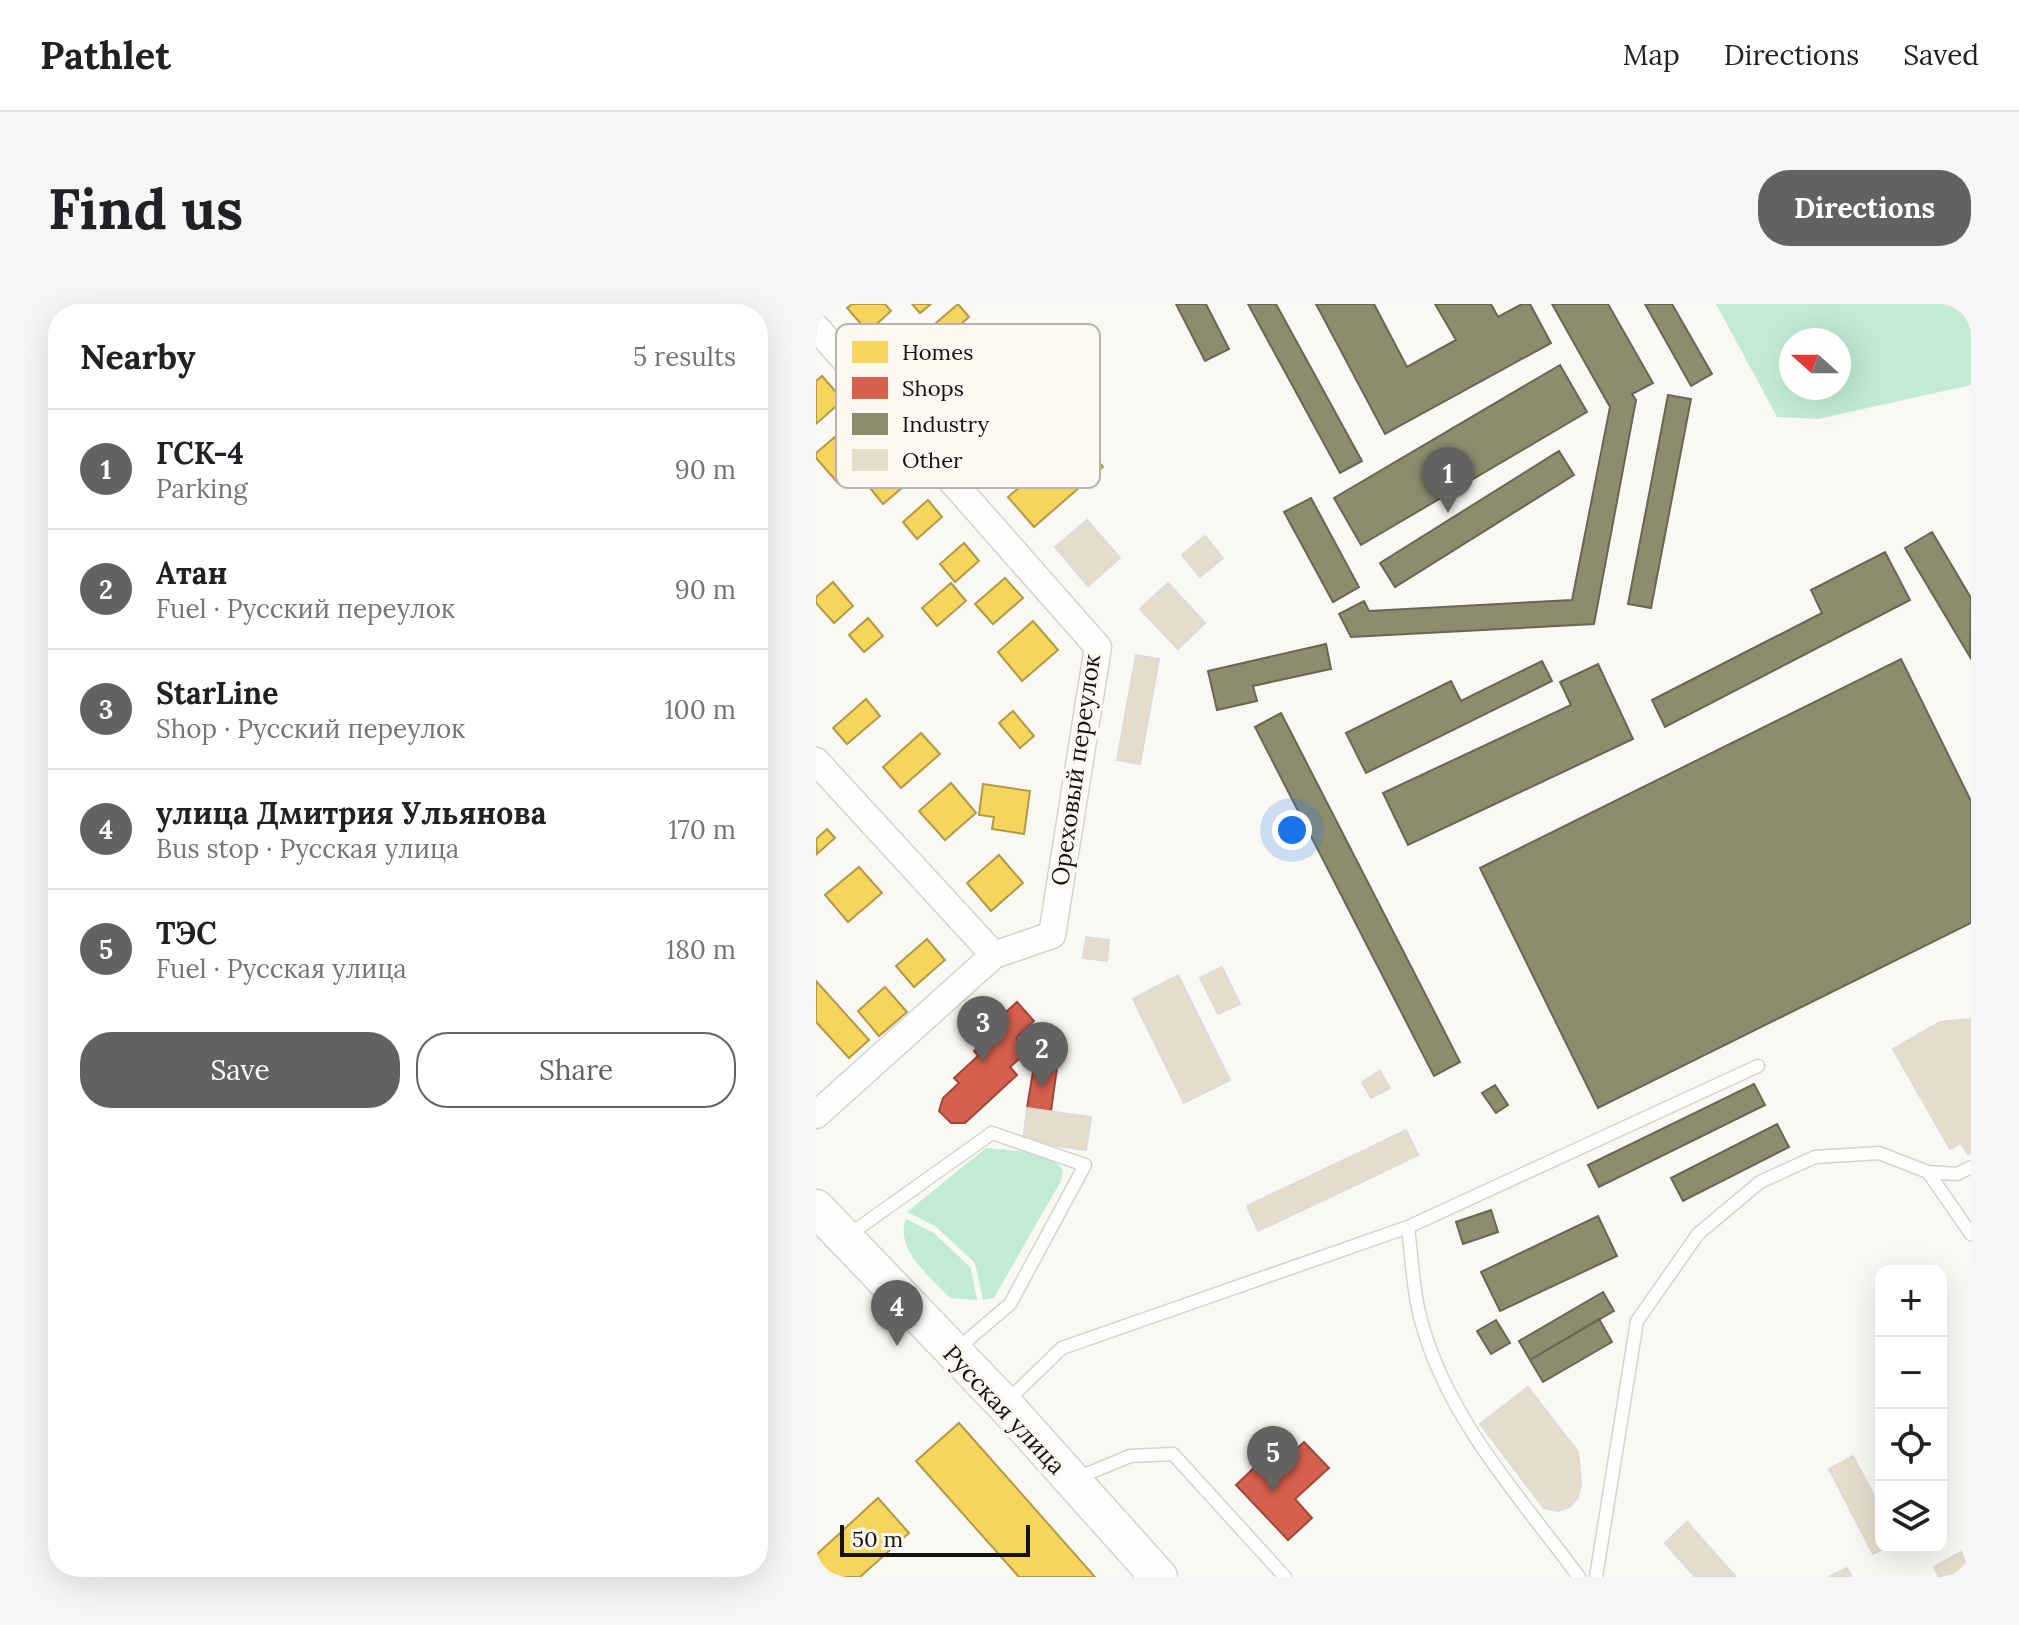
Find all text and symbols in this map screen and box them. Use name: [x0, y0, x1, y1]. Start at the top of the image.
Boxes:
text: Pathlet: [40, 31, 171, 79]
text: Map: [1623, 37, 1680, 73]
text: Directions: [1724, 37, 1859, 73]
text: Saved: [1903, 37, 1979, 73]
button: Directions: [1758, 170, 1971, 246]
text: Find us: [48, 173, 243, 244]
legend: [836, 324, 1100, 488]
north arrow: [1779, 328, 1851, 400]
text: Nearby: [80, 335, 196, 378]
text: Homes: [902, 338, 973, 366]
text: 5 results: [633, 340, 736, 373]
text: Shops: [902, 374, 964, 402]
text: Industry: [902, 410, 989, 438]
text: ГСК-4: [156, 434, 244, 472]
text: Other: [902, 446, 963, 474]
pin: 1: [1422, 447, 1474, 513]
text: 1: [101, 453, 111, 486]
text: 90 m: [675, 453, 736, 486]
text: Parking: [156, 472, 248, 505]
text: Атан: [156, 554, 227, 592]
text: 2: [99, 573, 113, 606]
text: 90 m: [675, 573, 736, 606]
text: Fuel · Русский переулок: [156, 592, 455, 625]
street label: Ореховый переулок: [1044, 652, 1107, 888]
text: StarLine: [156, 674, 278, 712]
text: 3: [99, 693, 113, 726]
text: 100 m: [664, 693, 736, 726]
text: Shop · Русский переулок: [156, 712, 465, 745]
text: улица Дмитрия Ульянова: [156, 794, 546, 832]
your location: [1272, 810, 1312, 850]
text: 4: [99, 813, 113, 846]
text: 170 m: [668, 813, 736, 846]
text: Bus stop · Русская улица: [156, 832, 459, 865]
text: ТЭС: [156, 914, 217, 952]
text: 5: [99, 933, 113, 966]
text: 180 m: [666, 933, 736, 966]
text: Fuel · Русская улица: [156, 952, 407, 985]
pin: 3: [957, 996, 1009, 1062]
pin: 2: [1016, 1022, 1068, 1088]
button: Save: [80, 1032, 400, 1108]
button: Share: [416, 1032, 736, 1108]
map controls: [1875, 1265, 1947, 1553]
button: +: [1875, 1265, 1947, 1337]
pin: 4: [871, 1280, 923, 1346]
button: −: [1875, 1337, 1947, 1409]
street label: Русская улица: [936, 1338, 1072, 1481]
button: locate: [1875, 1409, 1947, 1481]
pin: 5: [1247, 1426, 1299, 1492]
button: layers: [1875, 1481, 1947, 1553]
scale bar: [840, 1521, 1030, 1557]
text: 50 m: [852, 1525, 903, 1553]

